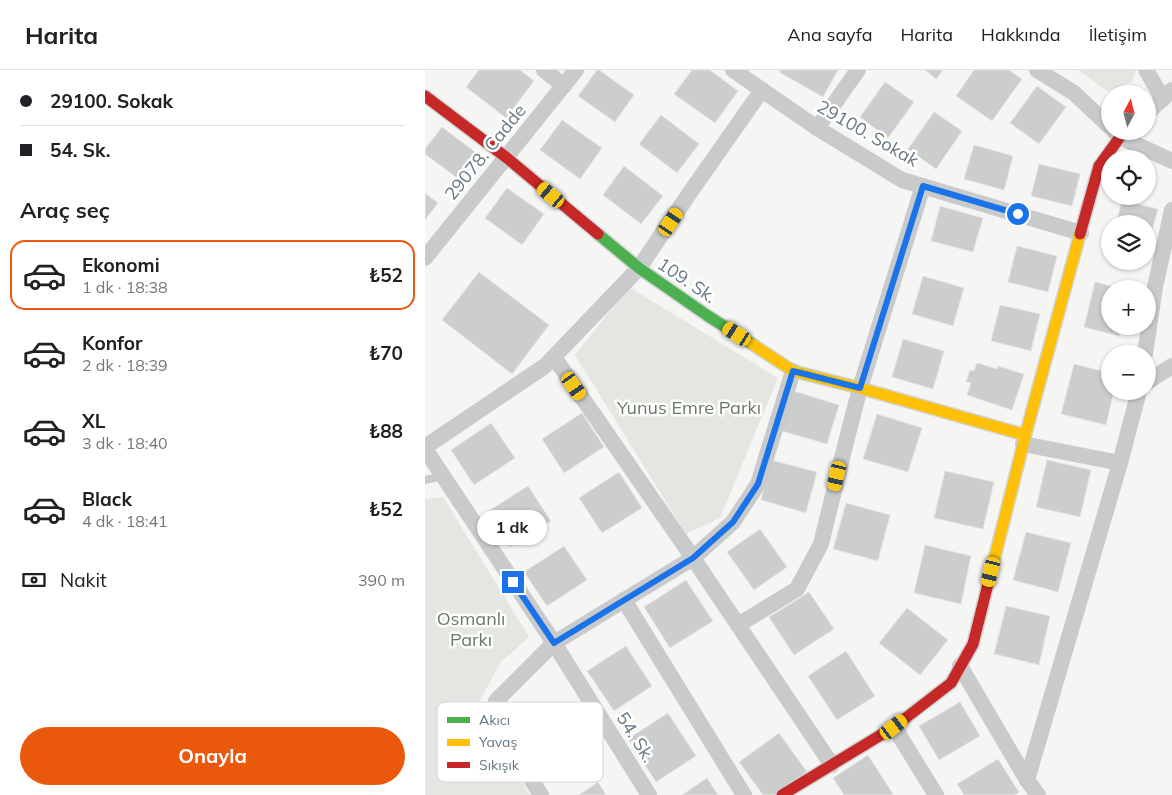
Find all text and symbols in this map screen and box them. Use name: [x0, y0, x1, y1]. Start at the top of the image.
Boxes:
text: Harita: [25, 20, 98, 50]
text: Ana sayfa: [787, 23, 873, 46]
text: Harita: [901, 23, 953, 46]
text: Hakkında: [981, 23, 1061, 46]
text: İletişim: [1089, 23, 1147, 46]
north arrow: [1101, 85, 1156, 140]
map controls: [1101, 85, 1156, 400]
text: 29100. Sokak: [50, 89, 173, 113]
street label: 29100. Sokak: [813, 95, 924, 172]
street label: 29078. Cadde: [439, 99, 531, 205]
text: 54. Sk.: [50, 138, 110, 162]
button: locate: [1101, 150, 1156, 205]
car: [534, 180, 567, 210]
text: Araç seç: [20, 196, 110, 224]
route start: [1007, 203, 1029, 225]
car: [656, 205, 685, 239]
button: layers: [1101, 215, 1156, 270]
street label: 109. Sk.: [653, 252, 721, 308]
icon: car: [22, 253, 67, 298]
text: Ekonomi: [82, 253, 160, 277]
text: ₺52: [369, 263, 403, 287]
text: 1 dk · 18:38: [82, 277, 168, 297]
button: +: [1101, 280, 1156, 335]
car: [720, 320, 753, 348]
icon: car: [22, 331, 67, 376]
text: Konfor: [82, 331, 143, 355]
text: ₺70: [369, 341, 403, 365]
button: −: [1101, 345, 1156, 400]
text: 2 dk · 18:39: [82, 355, 168, 375]
car: [559, 369, 588, 403]
park label: Yunus Emre Parkı: [616, 396, 761, 419]
icon: car: [22, 409, 67, 454]
text: XL: [82, 409, 105, 433]
text: ₺88: [369, 419, 403, 443]
text: 3 dk · 18:40: [82, 433, 168, 453]
car: [826, 460, 847, 492]
icon: car: [22, 487, 67, 532]
text: Black: [82, 487, 132, 511]
text: ₺52: [369, 497, 403, 521]
callout: 1 dk: [478, 510, 548, 544]
text: 4 dk · 18:41: [82, 511, 168, 531]
text: 1 dk: [496, 517, 528, 537]
car: [980, 556, 1001, 588]
icon: cash: [20, 566, 48, 594]
text: Nakit: [60, 568, 107, 592]
text: 390 m: [358, 570, 405, 590]
route end: [502, 571, 524, 593]
park label: Osmanlı Parkı: [437, 607, 505, 651]
legend: [437, 702, 603, 782]
street label: 54. Sk.: [612, 707, 660, 767]
text: Akıcı: [479, 711, 510, 729]
car: [877, 712, 910, 742]
button: Onayla: [20, 727, 405, 785]
text: Yavaş: [478, 733, 517, 751]
text: Sıkışık: [479, 756, 520, 774]

